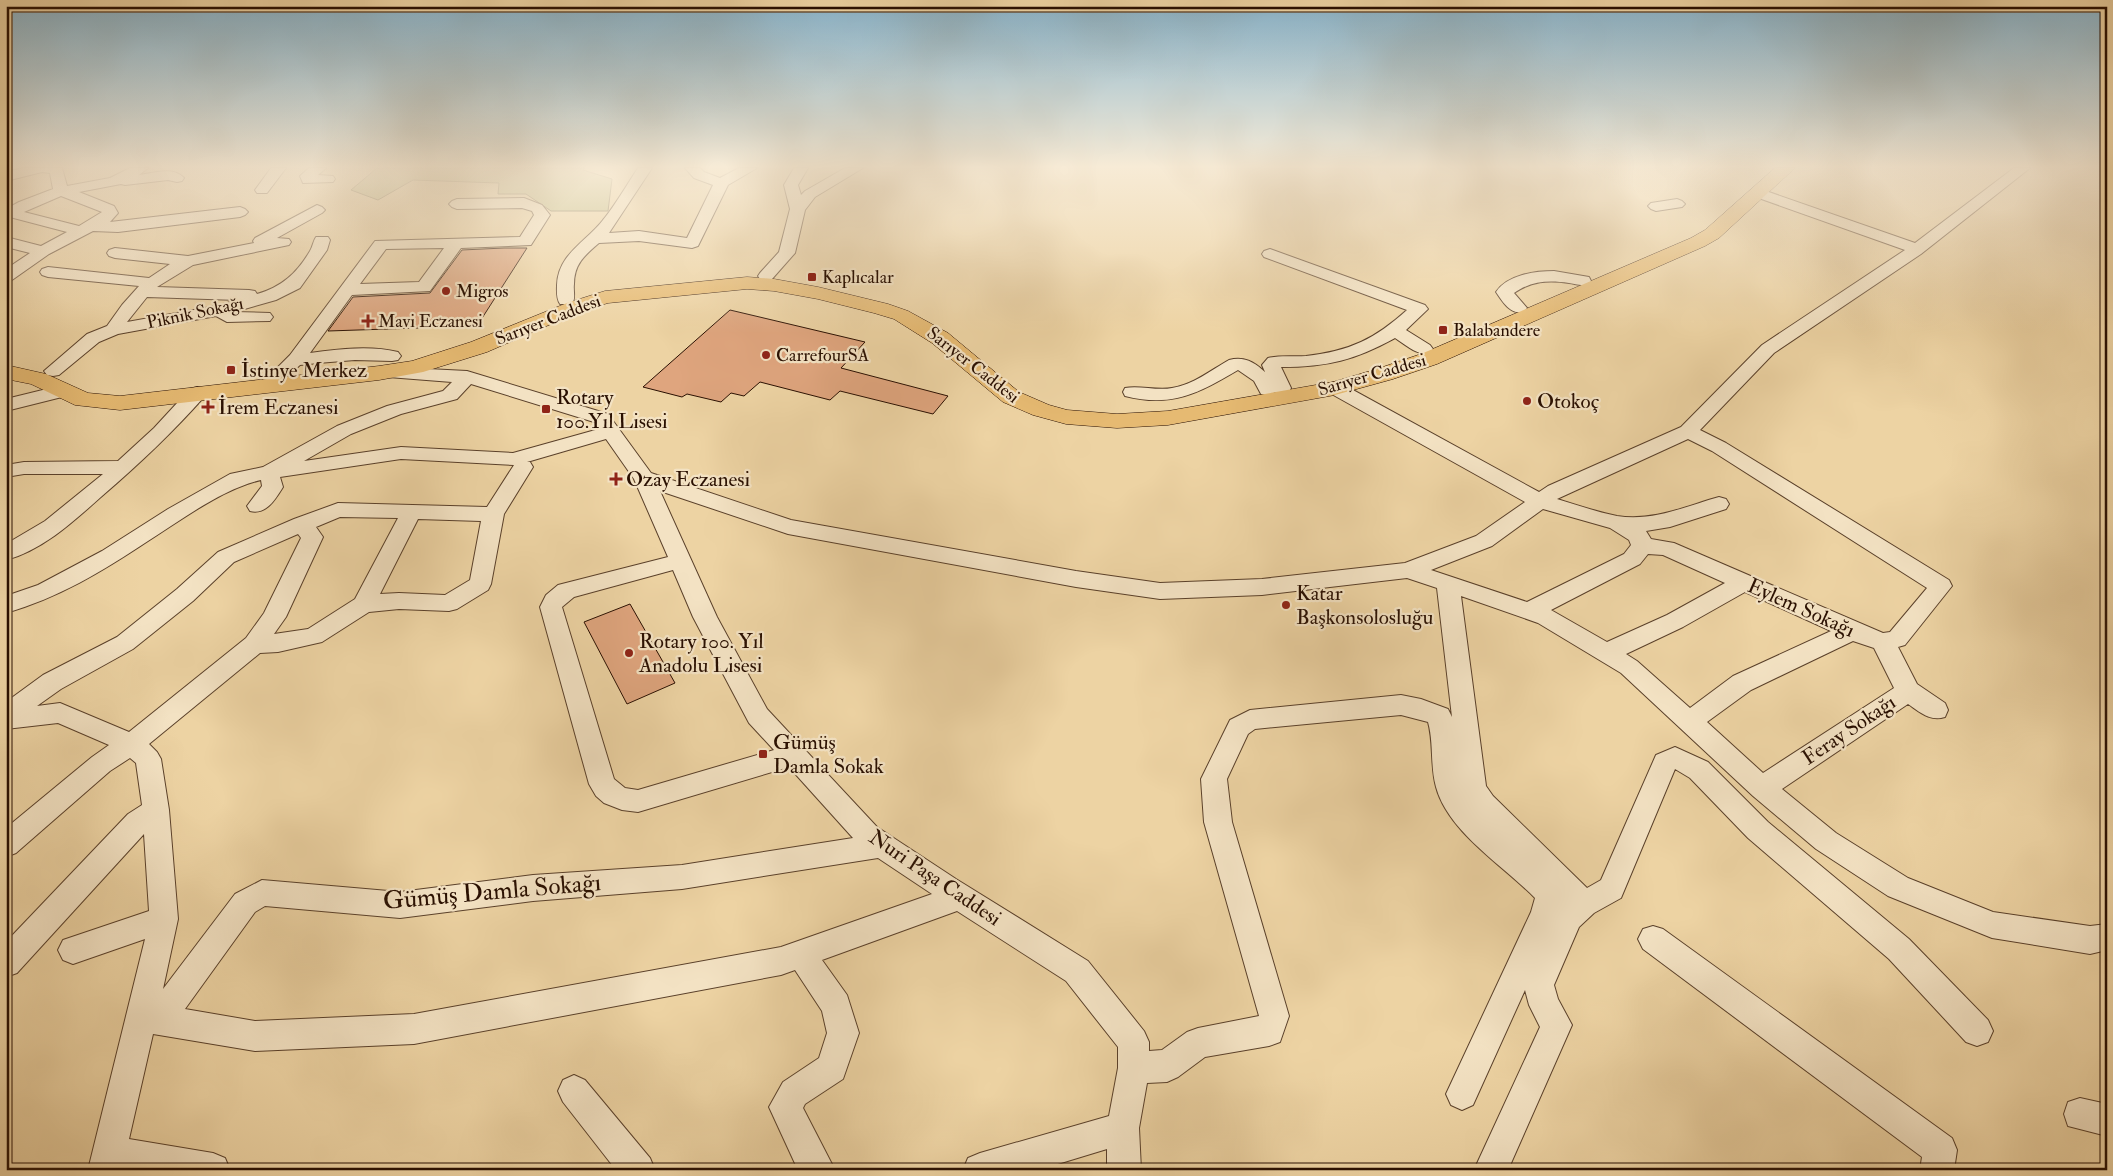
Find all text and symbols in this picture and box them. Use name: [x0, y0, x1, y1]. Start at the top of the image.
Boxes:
place label: Kaplıcalar: [822, 266, 894, 289]
marker: Kaplıcalar: [806, 271, 818, 283]
place label: Migros: [456, 280, 509, 303]
marker: Migros: [440, 285, 452, 297]
street label: Sarıyer Caddesi: [492, 289, 604, 351]
street label: Piknik Sokağı: [144, 291, 246, 334]
place label: Mavi Eczanesi: [378, 310, 483, 333]
marker: Mavi Eczanesi: [362, 315, 374, 327]
place label: Balabandere: [1453, 319, 1541, 342]
street label: Sarıyer Caddesi: [922, 322, 1024, 408]
marker: Balabandere: [1437, 324, 1449, 336]
place label: CarrefourSA: [776, 344, 870, 367]
marker: CarrefourSA: [760, 349, 772, 361]
street label: Sarıyer Caddesi: [1315, 349, 1429, 401]
place label: İstinye Merkez: [241, 357, 367, 384]
marker: İstinye Merkez: [225, 364, 237, 376]
place label: Rotary 100.Yıl Lisesi: [556, 384, 668, 435]
place label: Otokoç: [1537, 388, 1600, 415]
place label: İrem Eczanesi: [218, 394, 339, 421]
marker: Otokoç: [1521, 395, 1533, 407]
marker: İrem Eczanesi: [202, 401, 214, 413]
marker: Rotary 100.Yıl Lisesi: [540, 403, 552, 415]
place label: Ozay Eczanesi: [626, 466, 751, 493]
marker: Ozay Eczanesi: [610, 473, 622, 485]
street label: Eylem Sokağı: [1743, 572, 1859, 644]
place label: Katar Başkonsolosluğu: [1296, 580, 1433, 631]
marker: Katar Başkonsolosluğu: [1280, 599, 1292, 611]
place label: Rotary 100. Yıl Anadolu Lisesi: [638, 628, 764, 679]
marker: Rotary 100. Yıl Anadolu Lisesi: [623, 647, 635, 659]
street label: Feray Sokağı: [1797, 689, 1901, 771]
place label: Gümüş Damla Sokak: [773, 729, 884, 780]
marker: Gümüş Damla Sokak: [757, 748, 769, 760]
street label: Nuri Paşa Caddesi: [864, 824, 1007, 932]
street label: Gümüş Damla Sokağı: [382, 867, 603, 917]

